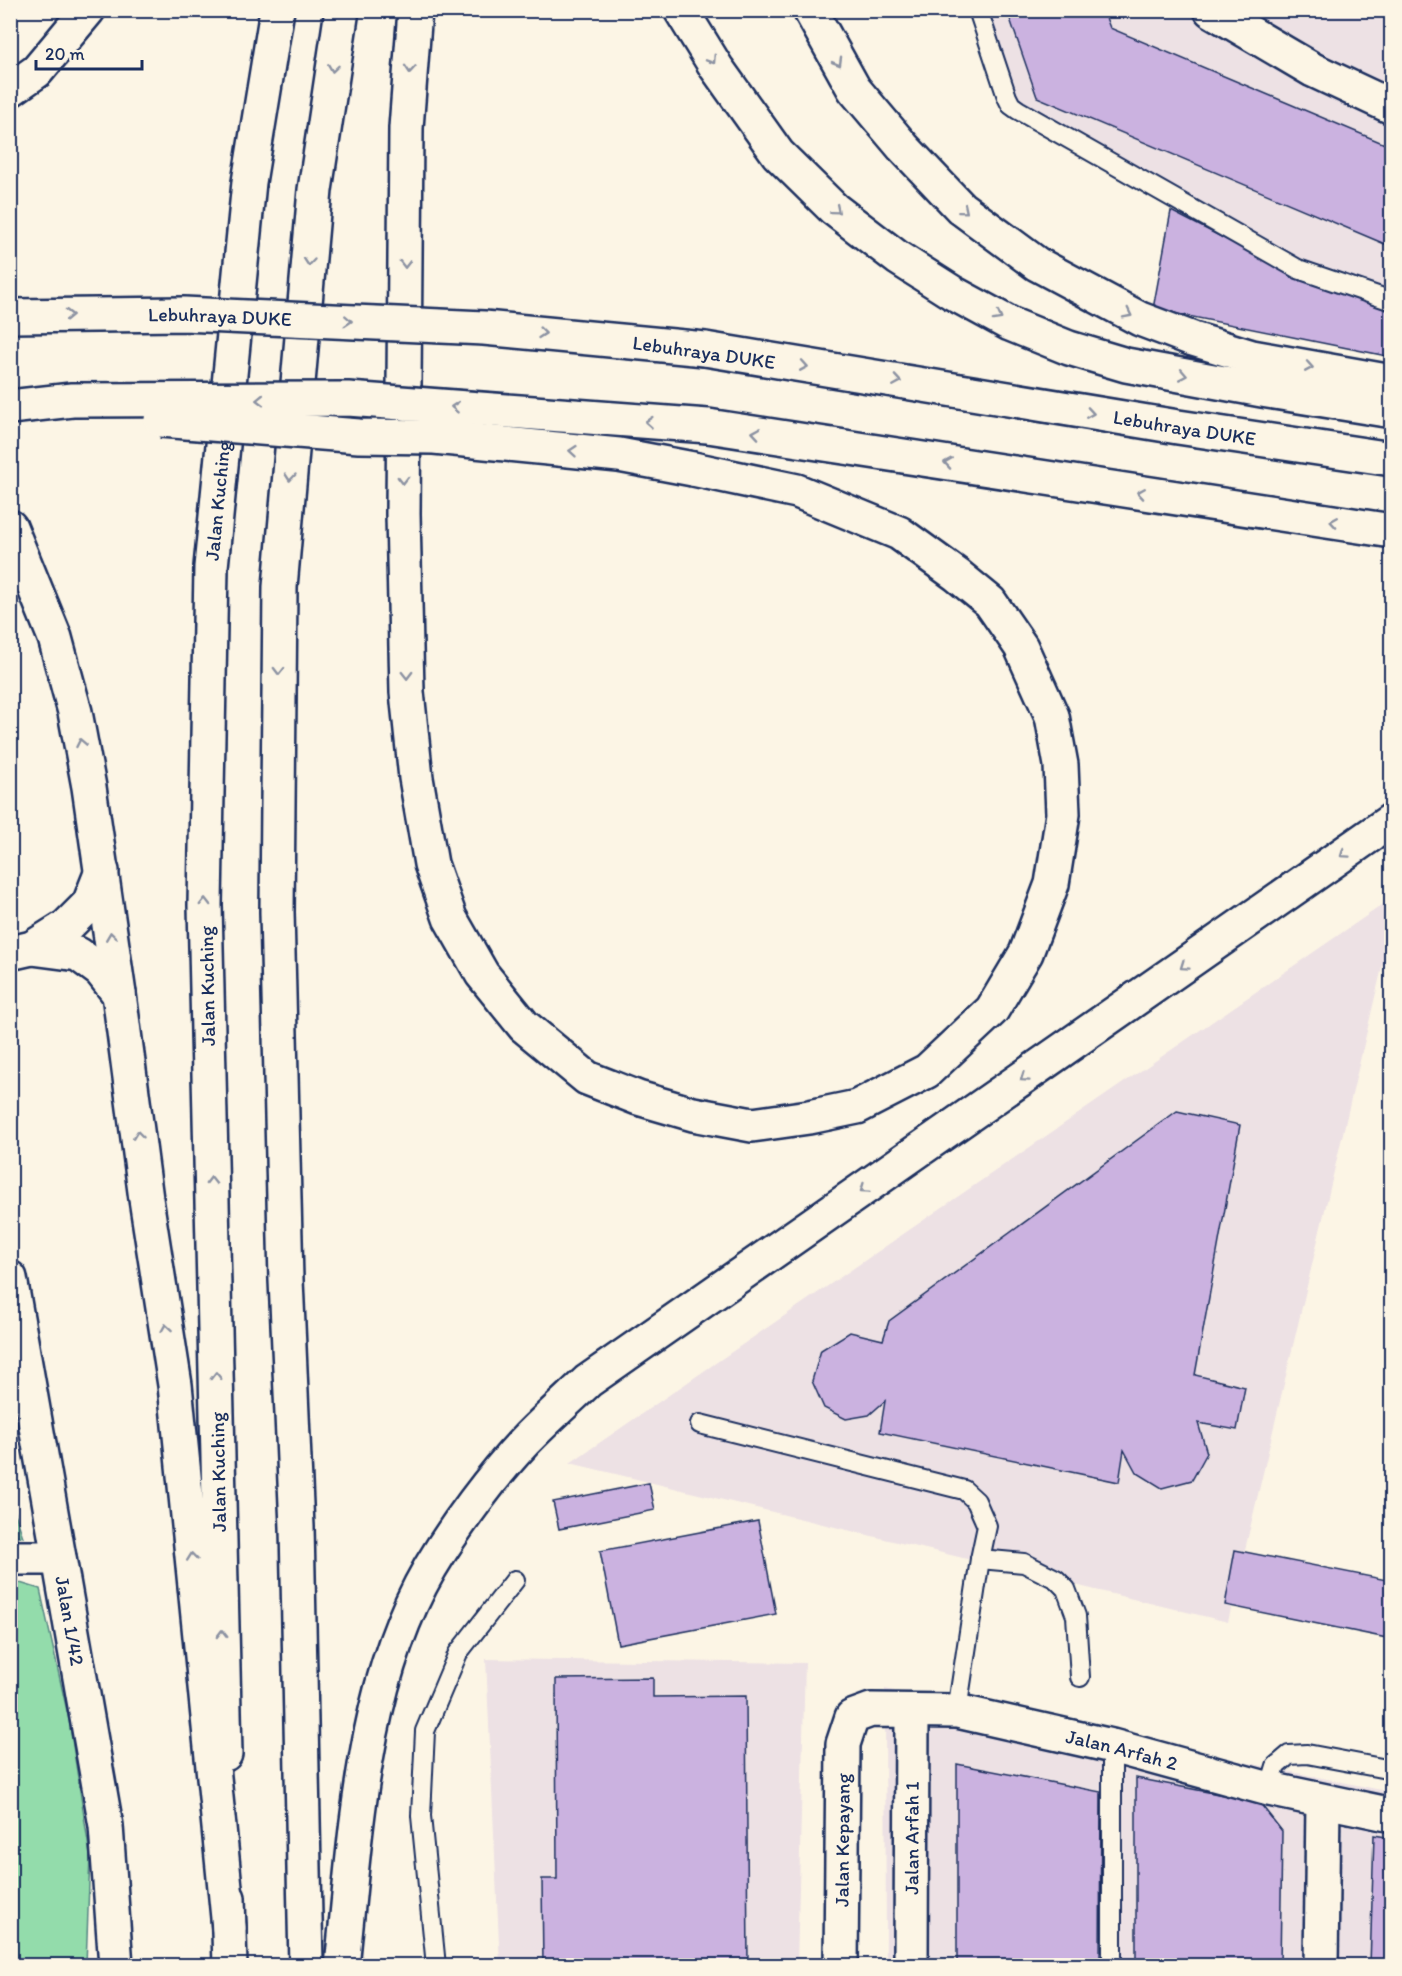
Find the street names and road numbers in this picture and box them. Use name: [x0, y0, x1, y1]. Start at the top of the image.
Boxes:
street label: Lebuhraya DUKE: [148, 302, 292, 331]
street label: Lebuhraya DUKE: [631, 330, 777, 374]
street label: Lebuhraya DUKE: [1112, 405, 1258, 450]
street label: Jalan Kuching: [200, 439, 235, 562]
street label: Jalan Kuching: [194, 925, 220, 1046]
street label: Jalan Kuching: [205, 1411, 231, 1532]
street label: Jalan 1/42: [50, 1574, 90, 1668]
street label: Jalan Arfah 2: [1064, 1724, 1181, 1776]
street label: Jalan Kepayang: [830, 1772, 855, 1907]
street label: Jalan Arfah 1: [899, 1781, 924, 1895]

